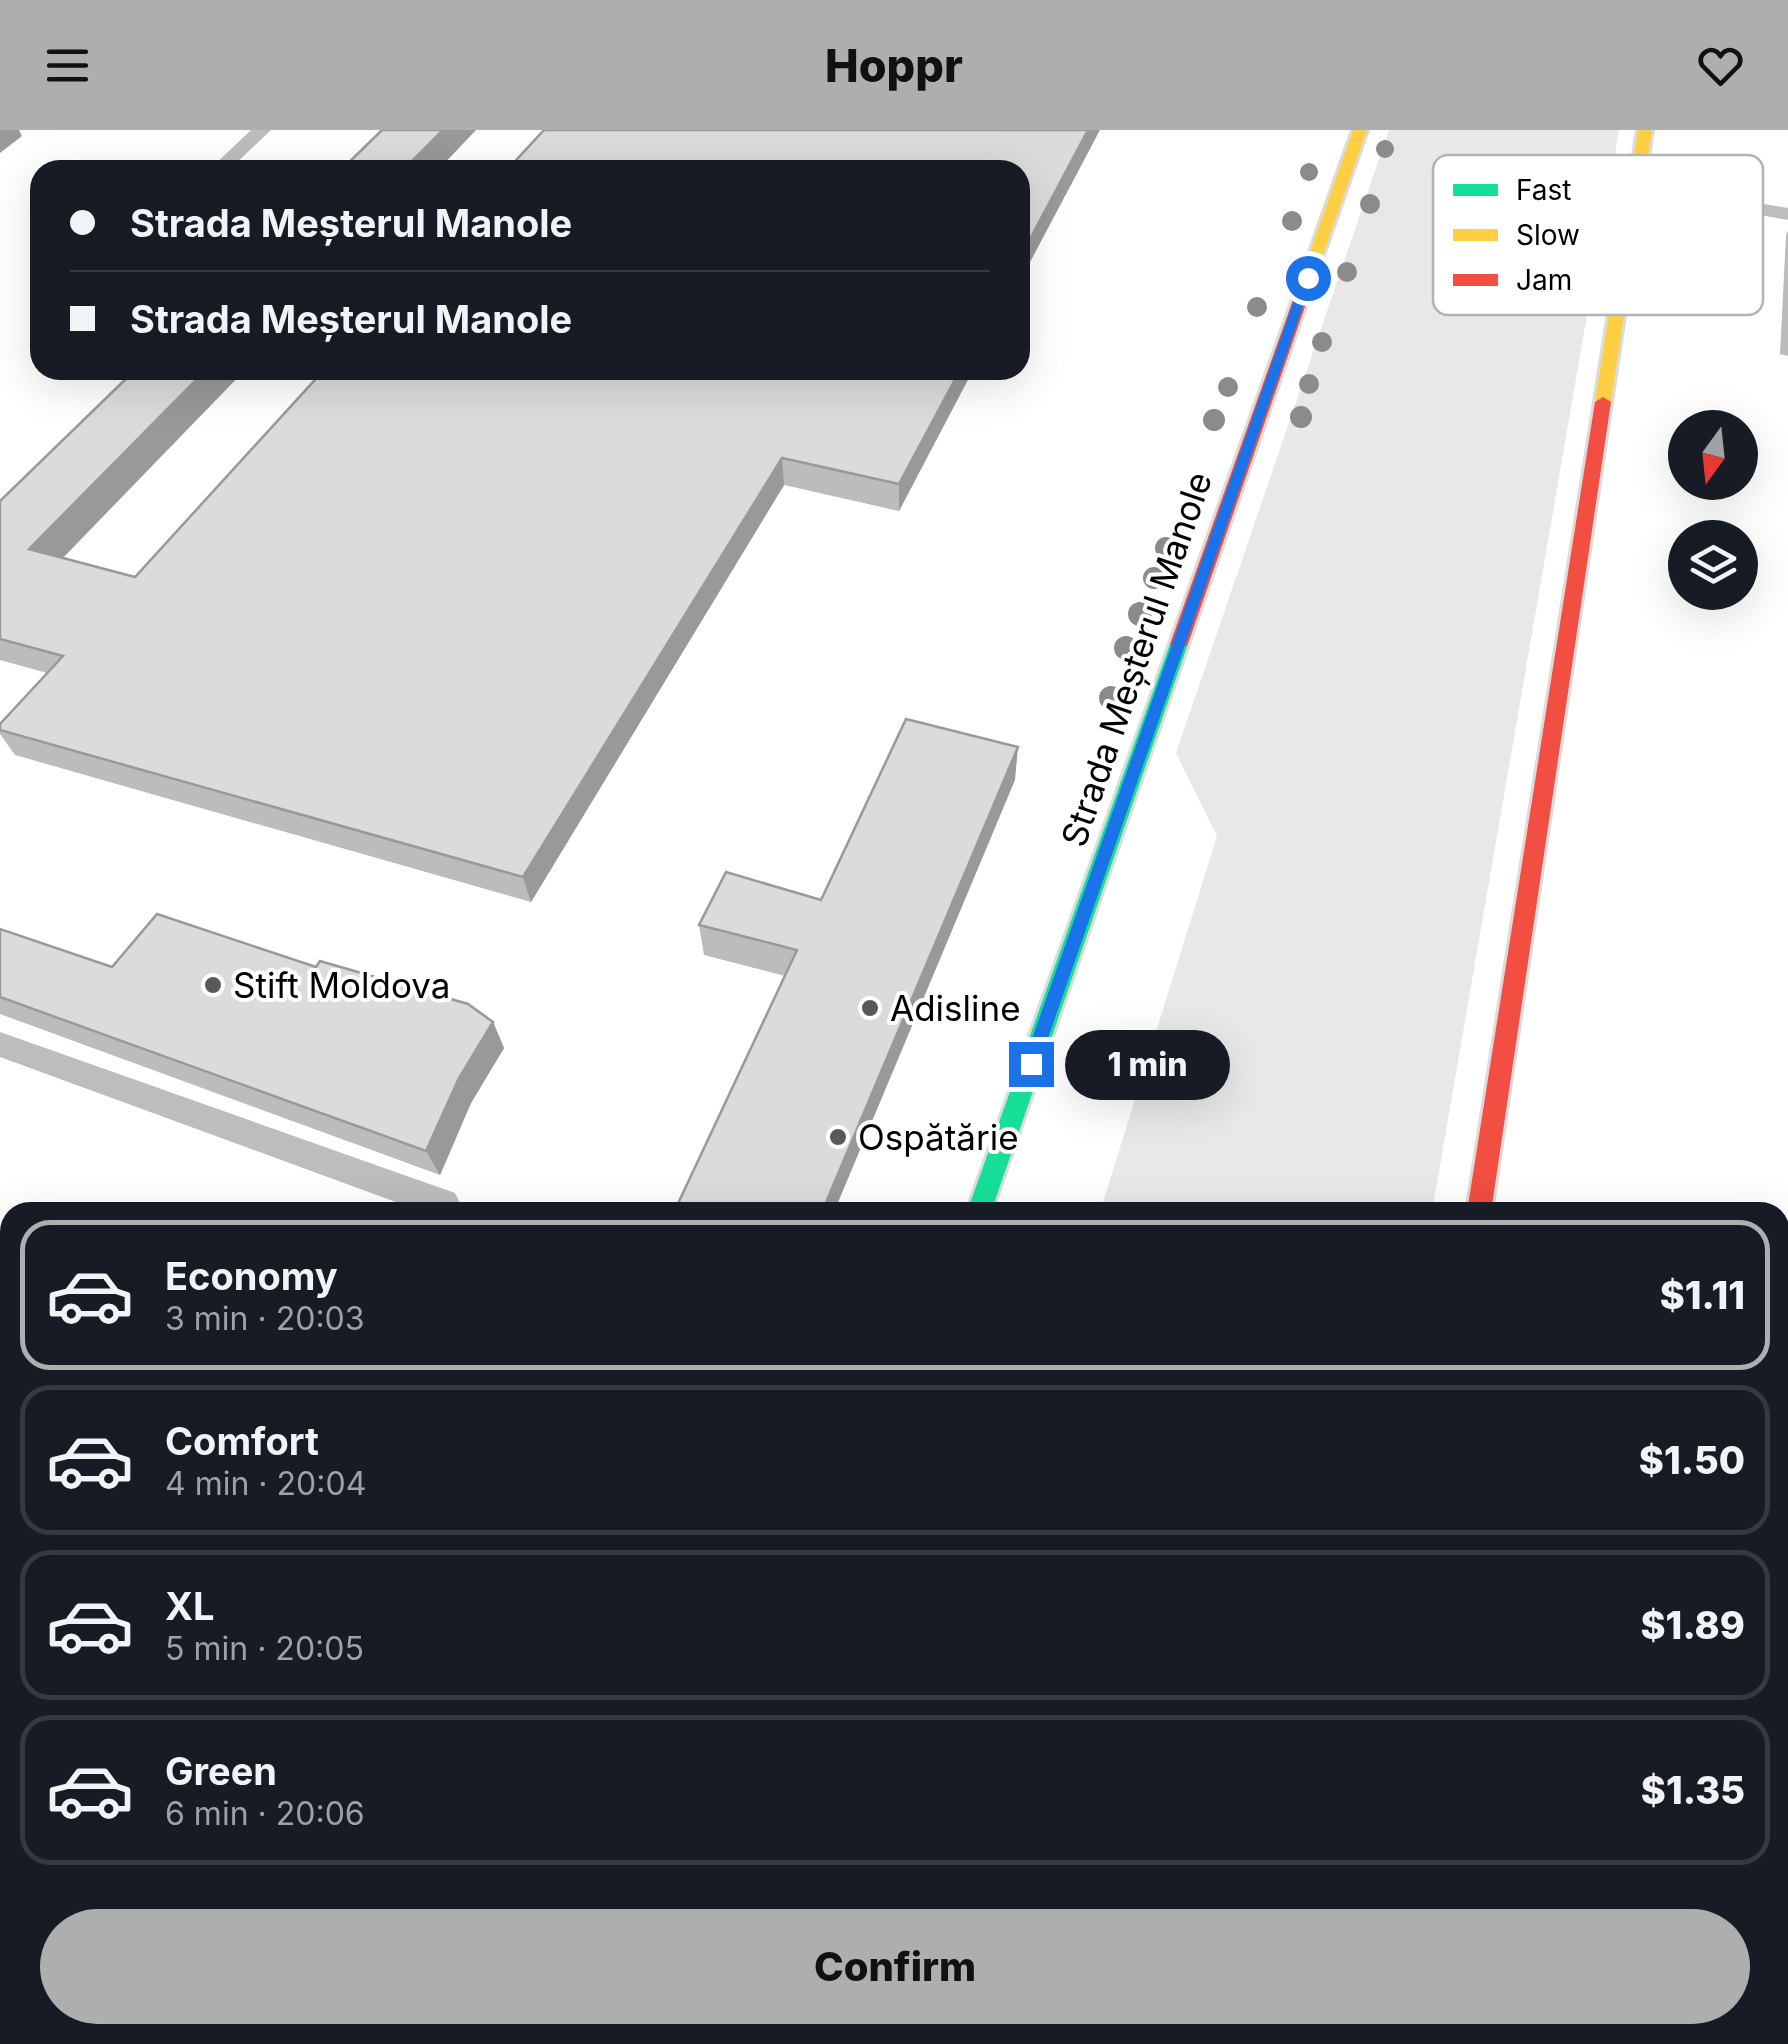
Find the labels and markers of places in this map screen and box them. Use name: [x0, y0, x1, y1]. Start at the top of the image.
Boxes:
place label: Stift Moldova: [233, 964, 450, 1006]
marker: Stift Moldova: [202, 974, 224, 996]
place label: Adisline: [890, 987, 1021, 1029]
marker: Adisline: [859, 997, 881, 1019]
place label: Ospătărie: [858, 1116, 1019, 1158]
marker: Ospătărie: [827, 1126, 849, 1148]

